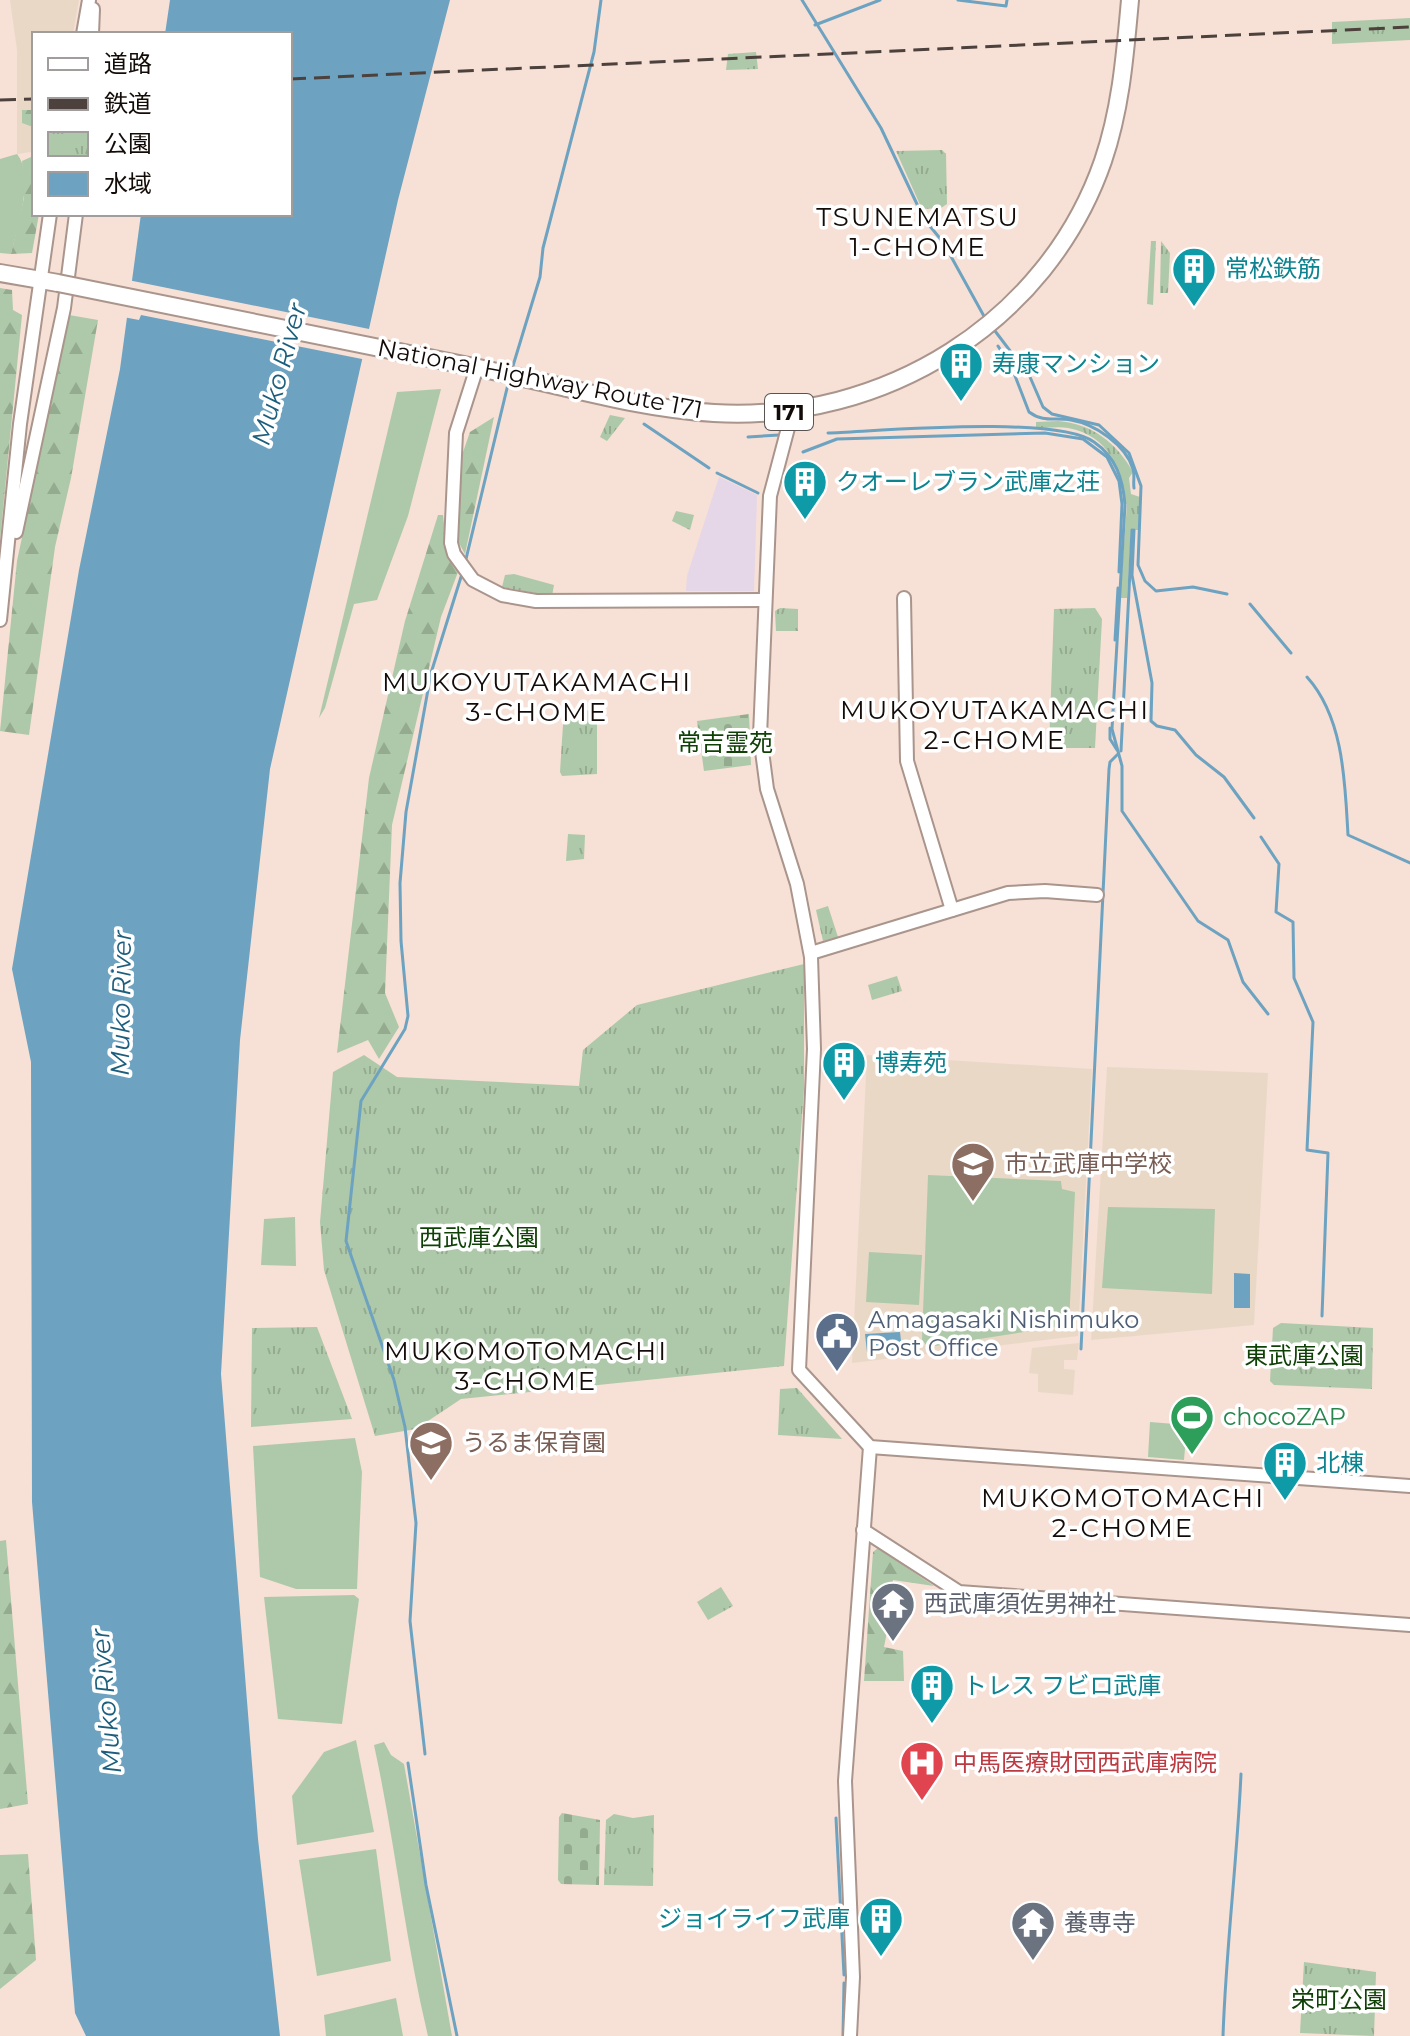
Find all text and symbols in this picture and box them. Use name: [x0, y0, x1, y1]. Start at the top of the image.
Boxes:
legend: [32, 32, 292, 216]
text: 道路: [104, 49, 152, 78]
text: 鉄道: [104, 89, 152, 118]
text: 公園: [104, 129, 152, 158]
text: 水域: [104, 169, 152, 198]
district label: TSUNEMATSU 1-CHOME: [816, 201, 1020, 263]
building icon: 常松鉄筋: [1170, 245, 1218, 308]
place label: 常松鉄筋: [1225, 254, 1321, 283]
water label: Muko River: [245, 299, 313, 449]
street label: National Highway Route 171: [375, 333, 705, 424]
building icon: 寿康マンション: [937, 340, 985, 403]
place label: 寿康マンション: [992, 349, 1160, 378]
road number: 171: [765, 394, 813, 430]
building icon: クオーレブラン武庫之荘: [781, 458, 829, 521]
place label: クオーレブラン武庫之荘: [836, 467, 1100, 496]
district label: MUKOYUTAKAMACHI 3-CHOME: [382, 666, 692, 728]
district label: MUKOYUTAKAMACHI 2-CHOME: [840, 694, 1150, 756]
park label: 常吉霊苑: [677, 728, 773, 757]
water label: Muko River: [104, 929, 138, 1076]
building icon: 博寿苑: [820, 1039, 868, 1102]
place label: 博寿苑: [875, 1048, 947, 1077]
school or university icon: 市立武庫中学校: [949, 1140, 997, 1203]
place label: 市立武庫中学校: [1004, 1149, 1172, 1178]
park label: 西武庫公園: [419, 1223, 539, 1252]
place label: Amagasaki Nishimuko Post Office: [868, 1305, 1139, 1362]
public building icon: Amagasaki Nishimuko Post Office: [813, 1310, 861, 1373]
district label: MUKOMOTOMACHI 3-CHOME: [384, 1335, 668, 1397]
park label: 東武庫公園: [1244, 1341, 1364, 1370]
sports icon: chocoZAP: [1168, 1393, 1216, 1456]
place label: chocoZAP: [1223, 1402, 1346, 1431]
school or university icon: うるま保育園: [407, 1419, 455, 1482]
place label: うるま保育園: [462, 1428, 606, 1457]
building icon: 北棟: [1261, 1439, 1309, 1502]
place label: 北棟: [1316, 1448, 1364, 1477]
district label: MUKOMOTOMACHI 2-CHOME: [981, 1482, 1265, 1544]
temple icon: 西武庫須佐男神社: [869, 1580, 917, 1643]
place label: 西武庫須佐男神社: [924, 1589, 1116, 1618]
water label: Muko River: [84, 1626, 128, 1775]
building icon: トレス フビロ武庫: [908, 1662, 956, 1725]
place label: トレス フビロ武庫: [963, 1671, 1161, 1700]
hospital icon: 中馬医療財団西武庫病院: [898, 1739, 946, 1802]
place label: 中馬医療財団西武庫病院: [953, 1748, 1217, 1777]
building icon: ジョイライフ武庫: [857, 1895, 905, 1958]
temple icon: 養専寺: [1009, 1899, 1057, 1962]
place label: ジョイライフ武庫: [658, 1904, 850, 1933]
place label: 養専寺: [1064, 1908, 1136, 1937]
park label: 栄町公園: [1291, 1985, 1387, 2014]

